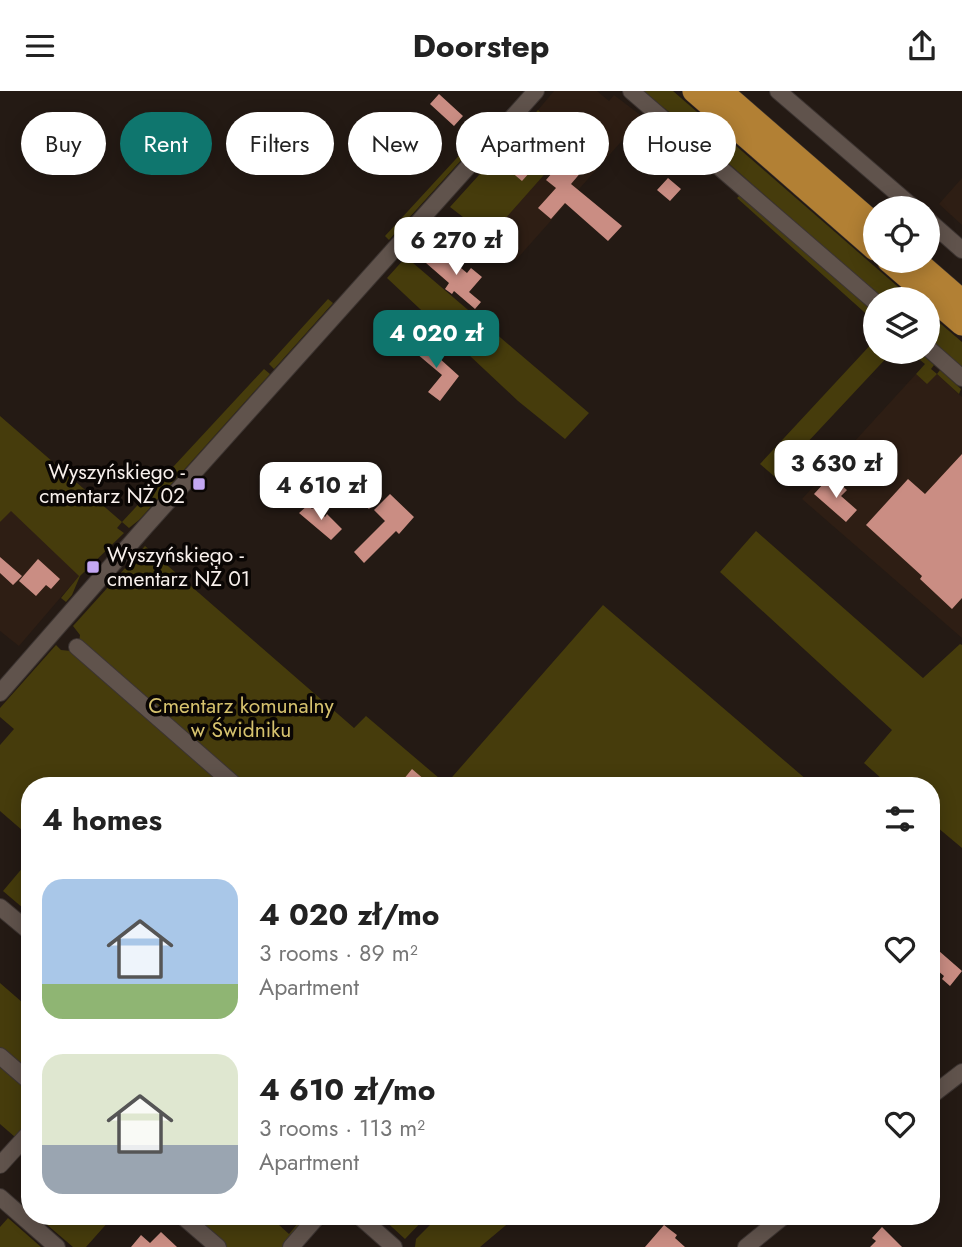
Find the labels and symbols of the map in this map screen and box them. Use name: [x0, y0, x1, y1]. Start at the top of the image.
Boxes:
pin: 6 270 zł: [384, 218, 528, 277]
pin: 4 020 zł: [364, 310, 508, 370]
pin: 3 630 zł: [764, 441, 908, 500]
place label: Wyszyńskiego - cmentarz NŻ 02: [39, 457, 186, 511]
pin: 4 610 zł: [249, 463, 393, 522]
marker: Wyszyńskiego - cmentarz NŻ 02: [191, 476, 207, 492]
place label: Wyszyńskiego - cmentarz NŻ 01: [107, 540, 250, 594]
marker: Wyszyńskiego - cmentarz NŻ 01: [85, 559, 101, 575]
park label: Cmentarz komunalny w Świdniku: [148, 691, 334, 745]

